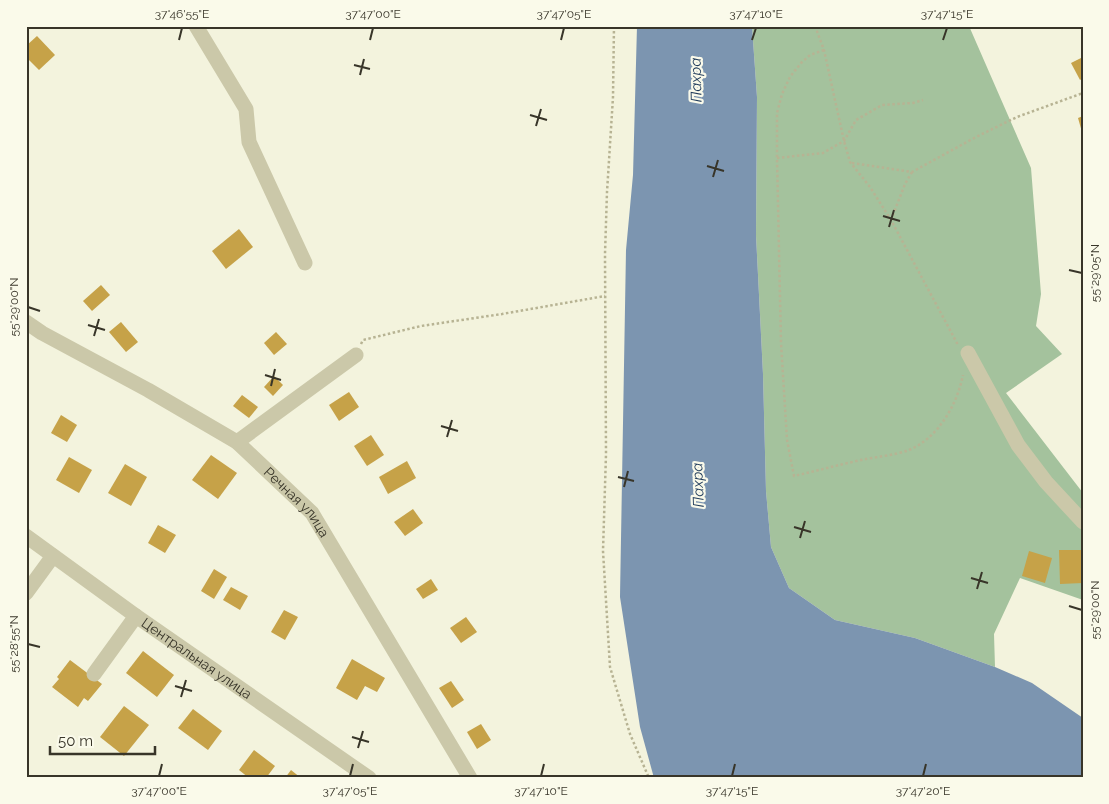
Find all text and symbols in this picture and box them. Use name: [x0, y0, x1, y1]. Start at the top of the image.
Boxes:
text: 37°46'55"E: [155, 7, 209, 21]
text: 37°47'00"E: [345, 7, 401, 21]
text: 37°47'05"E: [537, 7, 591, 21]
text: 37°47'10"E: [729, 7, 783, 21]
text: 37°47'15"E: [921, 7, 973, 21]
water label: Пахра: [687, 57, 705, 103]
text: 55°29'05"N: [1088, 244, 1102, 302]
text: 55°29'00"N: [7, 277, 21, 337]
water label: Пахра: [688, 462, 708, 508]
street label: Речная улица: [261, 464, 333, 540]
text: 55°29'00"N: [1088, 580, 1102, 640]
street label: Центральная улица: [139, 614, 255, 702]
text: 55°28'55"N: [7, 615, 21, 673]
scale bar: [50, 724, 155, 756]
text: 50 m: [58, 732, 93, 750]
text: 37°47'00"E: [131, 784, 187, 798]
text: 37°47'05"E: [323, 784, 377, 798]
text: 37°47'10"E: [514, 784, 568, 798]
text: 37°47'15"E: [706, 784, 758, 798]
text: 37°47'20"E: [896, 784, 950, 798]

